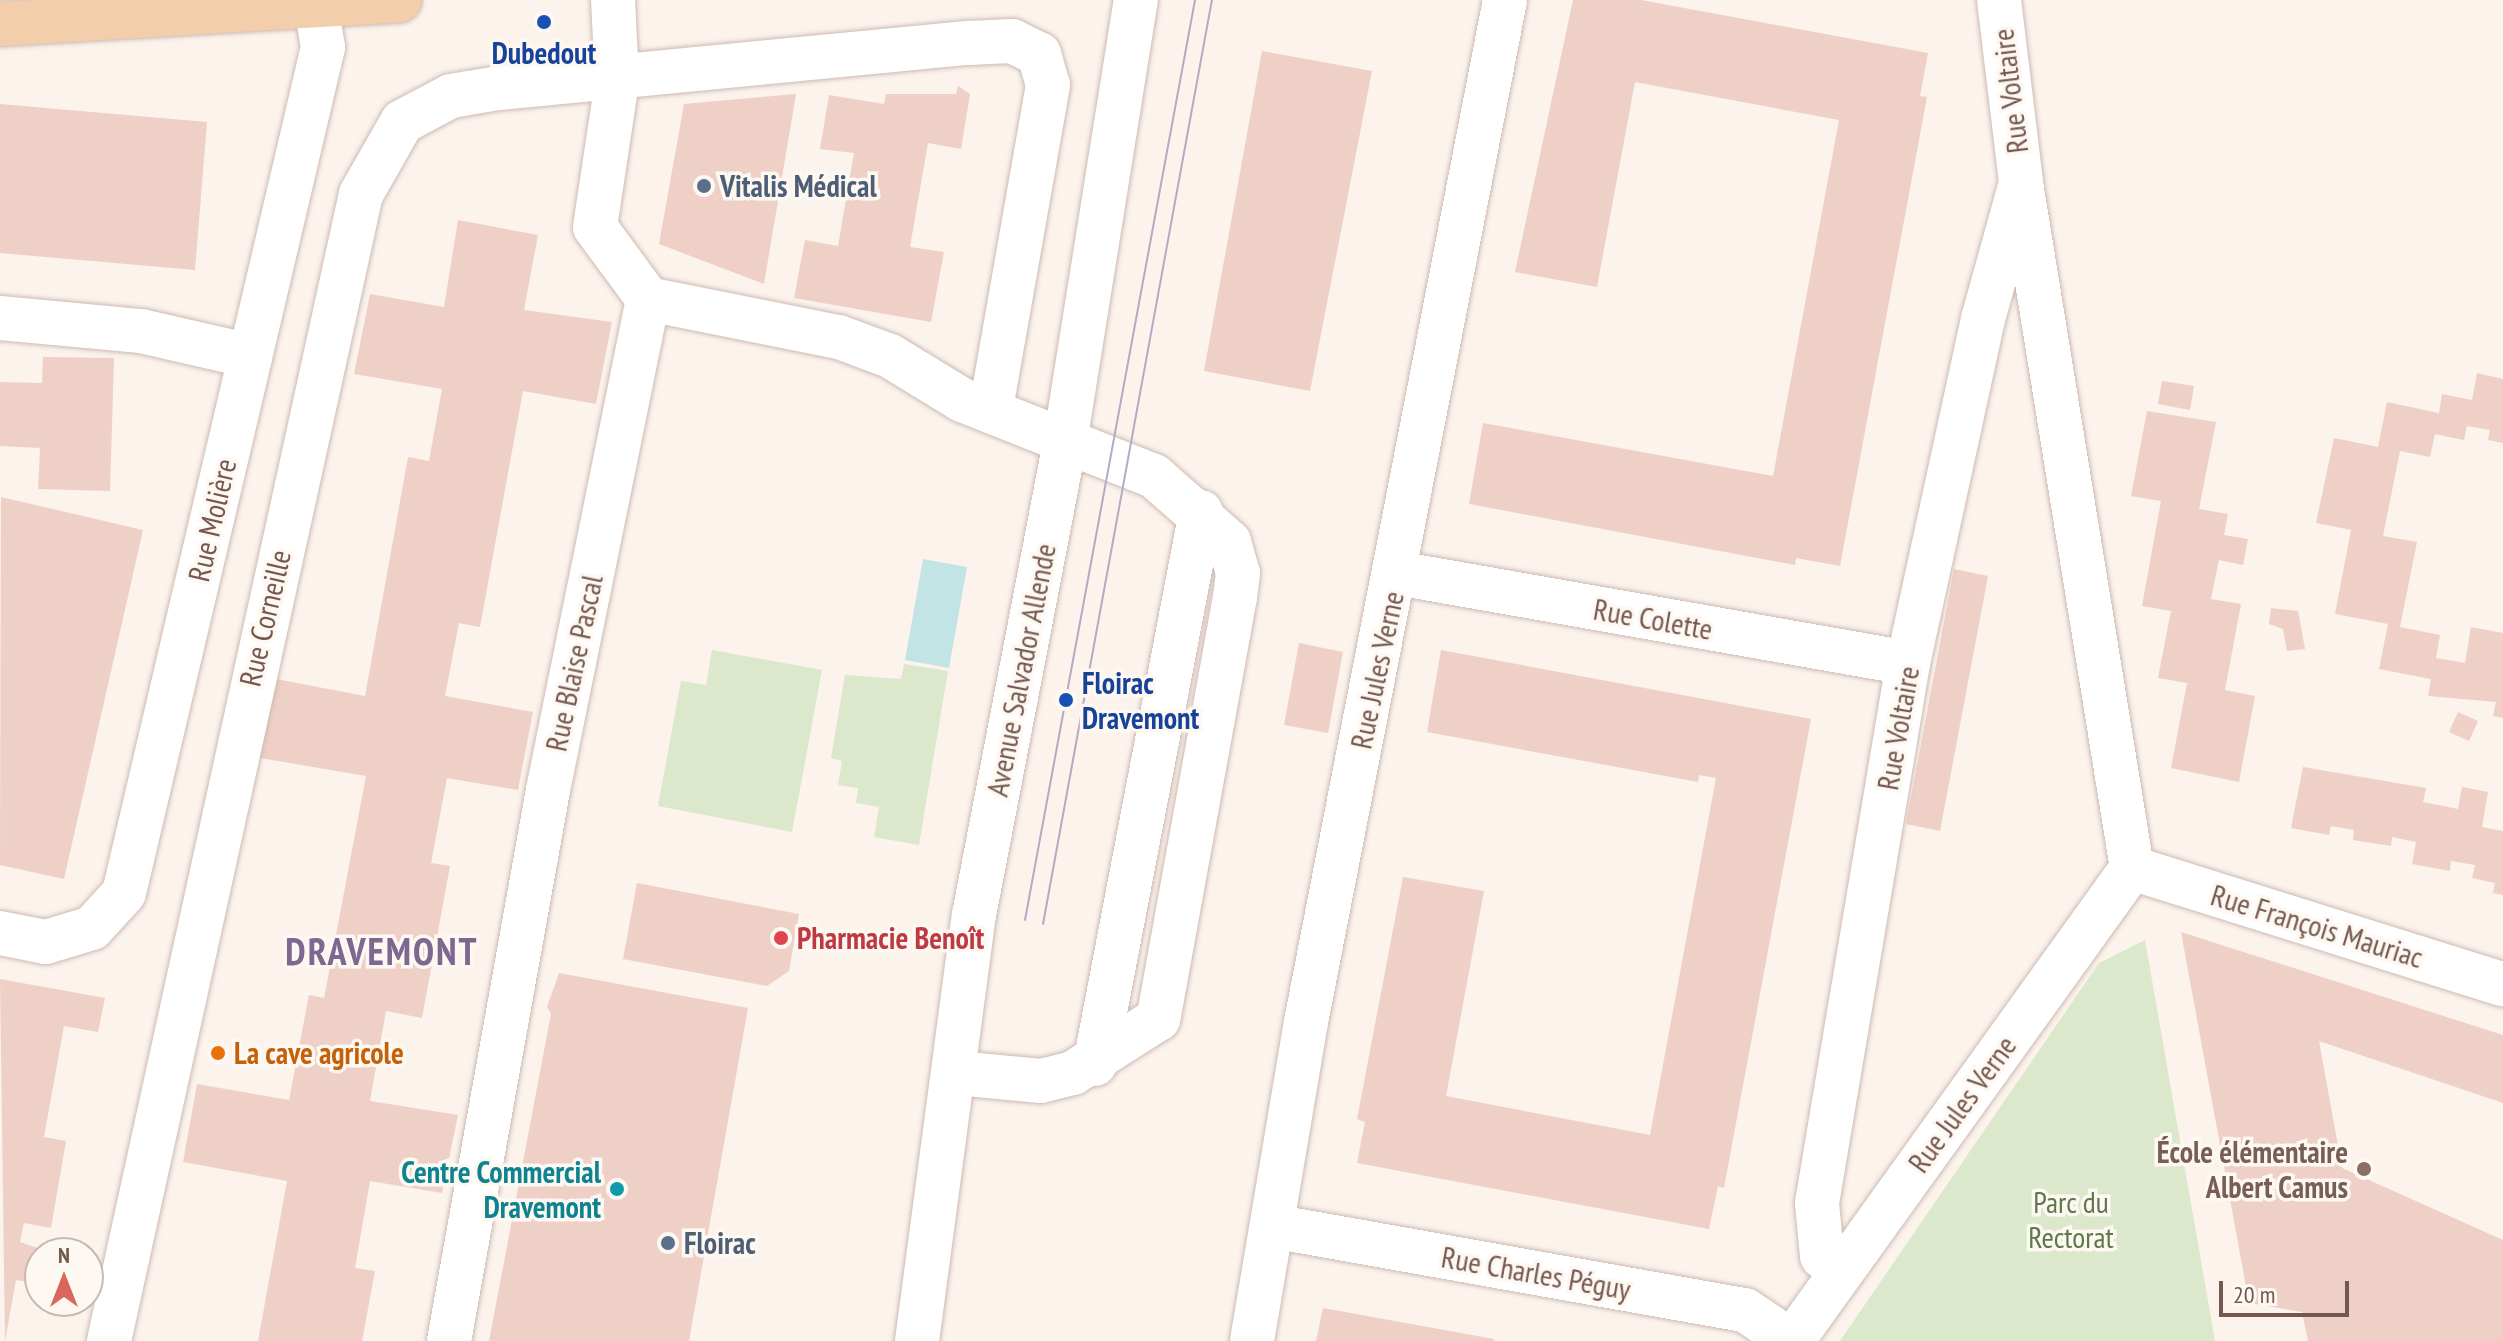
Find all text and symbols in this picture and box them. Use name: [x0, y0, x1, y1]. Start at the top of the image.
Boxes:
marker: Dubedout: [535, 13, 553, 31]
street label: Rue Voltaire: [1984, 26, 2036, 156]
place label: Dubedout: [492, 35, 596, 71]
place label: Vitalis Médical: [720, 168, 877, 204]
marker: Vitalis Médical: [695, 177, 713, 195]
street label: Rue Molière: [180, 455, 244, 585]
street label: Avenue Salvador Allende: [979, 540, 1063, 800]
street label: Rue Corneille: [232, 546, 298, 690]
street label: Rue Blaise Pascal: [538, 572, 610, 754]
street label: Rue Jules Verne: [1343, 588, 1411, 752]
street label: Rue Colette: [1591, 591, 1715, 647]
street label: Rue Voltaire: [1869, 663, 1927, 793]
place label: Floirac Dravemont: [1082, 665, 1199, 736]
marker: Floirac Dravemont: [1057, 691, 1075, 709]
street label: Rue François Mauriac: [2207, 877, 2427, 975]
place label: Pharmacie Benoît: [797, 920, 984, 956]
district label: DRAVEMONT: [285, 928, 479, 974]
marker: Pharmacie Benoît: [772, 929, 790, 947]
street label: Rue Jules Verne: [1900, 1028, 2024, 1180]
place label: La cave agricole: [234, 1035, 404, 1071]
marker: La cave agricole: [209, 1044, 227, 1062]
place label: École élémentaire Albert Camus: [2157, 1134, 2348, 1204]
place label: Centre Commercial Dravemont: [401, 1154, 601, 1224]
marker: École élémentaire Albert Camus: [2355, 1160, 2373, 1178]
marker: Centre Commercial Dravemont: [608, 1180, 626, 1198]
park label: Parc du Rectorat: [2028, 1184, 2114, 1254]
place label: Floirac: [684, 1225, 756, 1261]
marker: Floirac: [659, 1234, 677, 1252]
north arrow: [24, 1237, 104, 1317]
street label: Rue Charles Péguy: [1439, 1239, 1633, 1307]
text: N: [58, 1241, 70, 1269]
scale bar: [2223, 1265, 2353, 1315]
text: 20 m: [2233, 1279, 2275, 1310]

